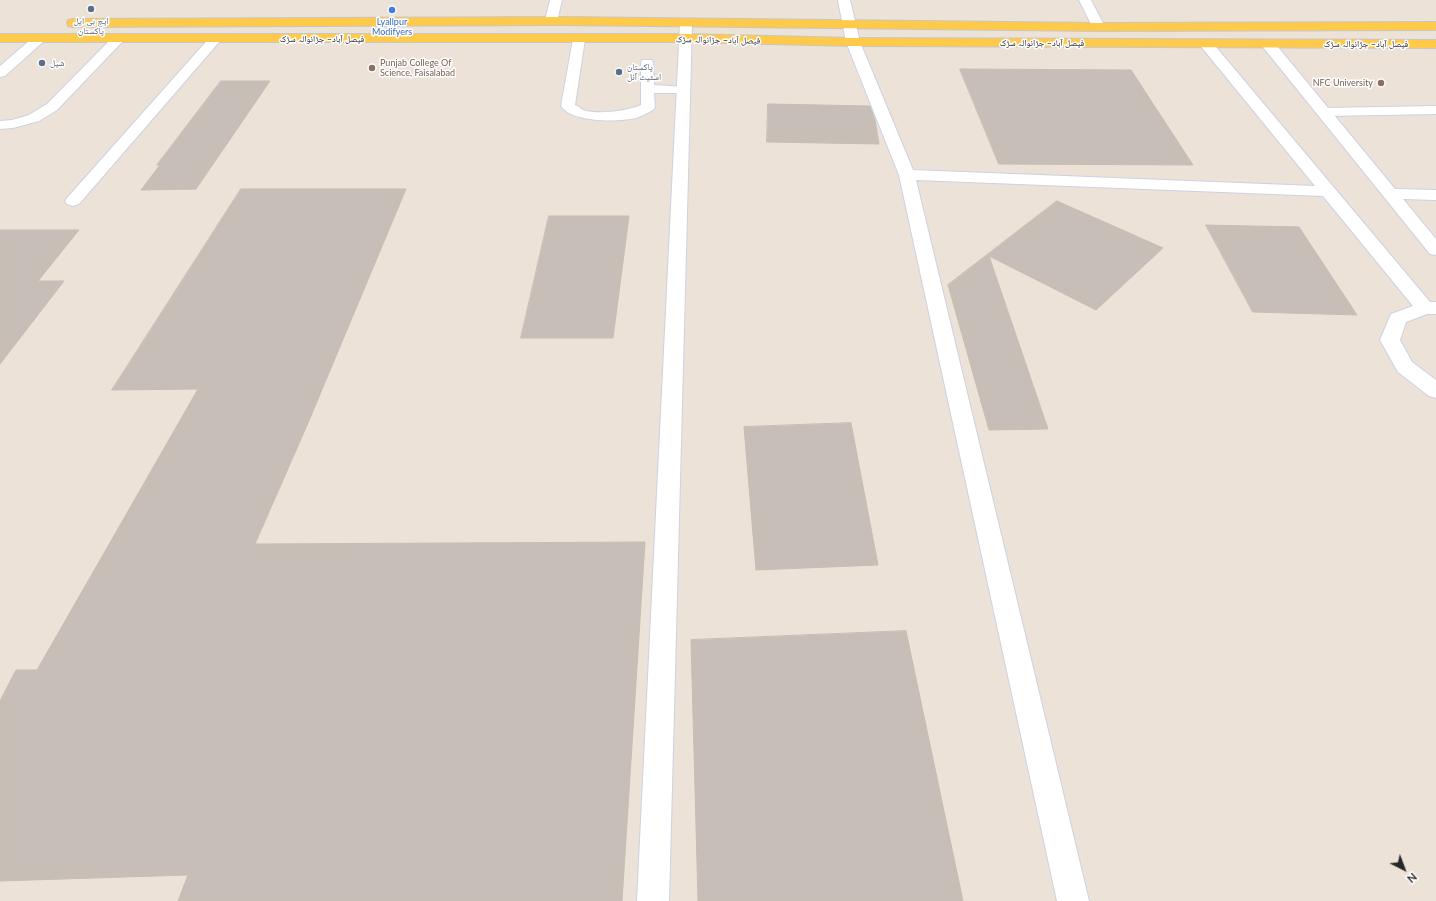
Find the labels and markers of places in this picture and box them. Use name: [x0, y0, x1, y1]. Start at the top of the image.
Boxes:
marker: ایچ بی ایل پاکستان: [86, 4, 96, 14]
marker: Lyallpur Modifyers: [387, 5, 397, 15]
place label: ایچ بی ایل پاکستان: [73, 16, 109, 37]
place label: Lyallpur Modifyers: [372, 17, 412, 38]
marker: شیل: [37, 58, 47, 68]
place label: شیل: [50, 58, 64, 68]
place label: Punjab College Of Science, Faisalabad: [380, 58, 455, 79]
place label: پاکستان اسٹیٹ آئل: [627, 62, 661, 83]
marker: Punjab College Of Science, Faisalabad: [367, 63, 377, 73]
marker: پاکستان اسٹیٹ آئل: [614, 67, 624, 77]
place label: NFC University: [1313, 78, 1373, 88]
marker: NFC University: [1376, 78, 1386, 88]

